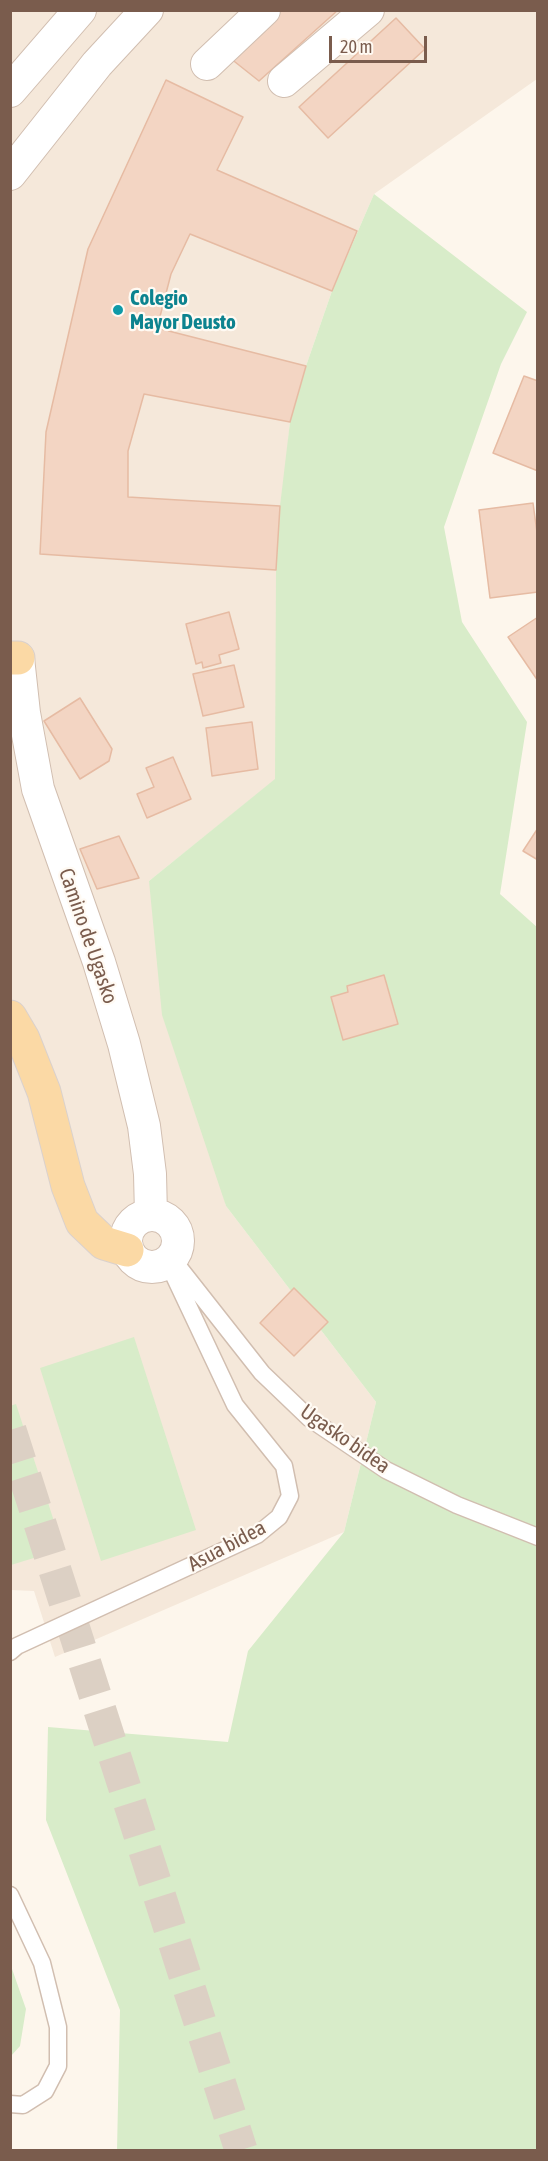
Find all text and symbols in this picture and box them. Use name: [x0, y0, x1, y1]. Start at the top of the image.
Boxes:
scale bar: [332, 24, 430, 62]
text: 20 m: [340, 36, 372, 57]
place label: Colegio Mayor Deusto: [130, 285, 236, 335]
marker: Colegio Mayor Deusto: [111, 303, 125, 317]
street label: Camino de Ugasko: [53, 865, 123, 1007]
street label: Ugasko bidea: [295, 1399, 395, 1479]
street label: Asua bidea: [184, 1515, 270, 1577]

